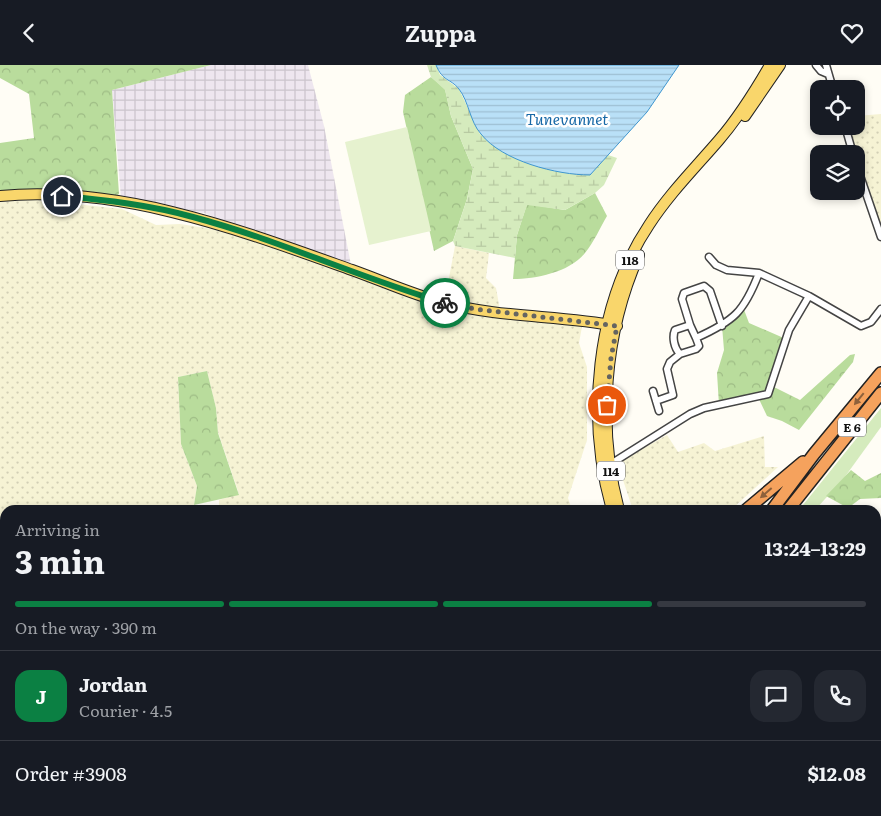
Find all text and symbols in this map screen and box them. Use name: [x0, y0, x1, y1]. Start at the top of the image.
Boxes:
text: Zuppa: [405, 16, 476, 49]
icon: back: [15, 19, 43, 47]
icon: heart: [838, 19, 866, 47]
map controls: [810, 80, 865, 200]
button: locate: [810, 80, 865, 135]
water label: Tunevannet: [526, 107, 608, 130]
button: layers: [810, 145, 865, 200]
pin: [41, 175, 83, 217]
icon: home: [48, 182, 76, 210]
road number: 118: [616, 251, 644, 269]
courier: [420, 278, 470, 328]
icon: bike: [431, 289, 459, 317]
pin: [586, 384, 628, 426]
icon: bag: [593, 391, 621, 419]
one-way arrow: [853, 392, 864, 405]
road number: E 6: [838, 417, 866, 437]
road number: 114: [597, 461, 625, 481]
one-way arrow: [760, 487, 773, 498]
text: Arriving in: [15, 517, 100, 541]
text: 13:24–13:29: [764, 534, 866, 562]
text: 3 min: [15, 536, 105, 584]
text: On the way · 390 m: [15, 615, 157, 639]
text: Jordan: [79, 670, 148, 698]
button: chat: [750, 670, 802, 722]
button: phone: [814, 670, 866, 722]
text: J: [36, 682, 46, 710]
text: Courier · 4.5: [79, 698, 172, 722]
text: Order #3908: [15, 759, 127, 787]
text: $12.08: [807, 759, 866, 787]

